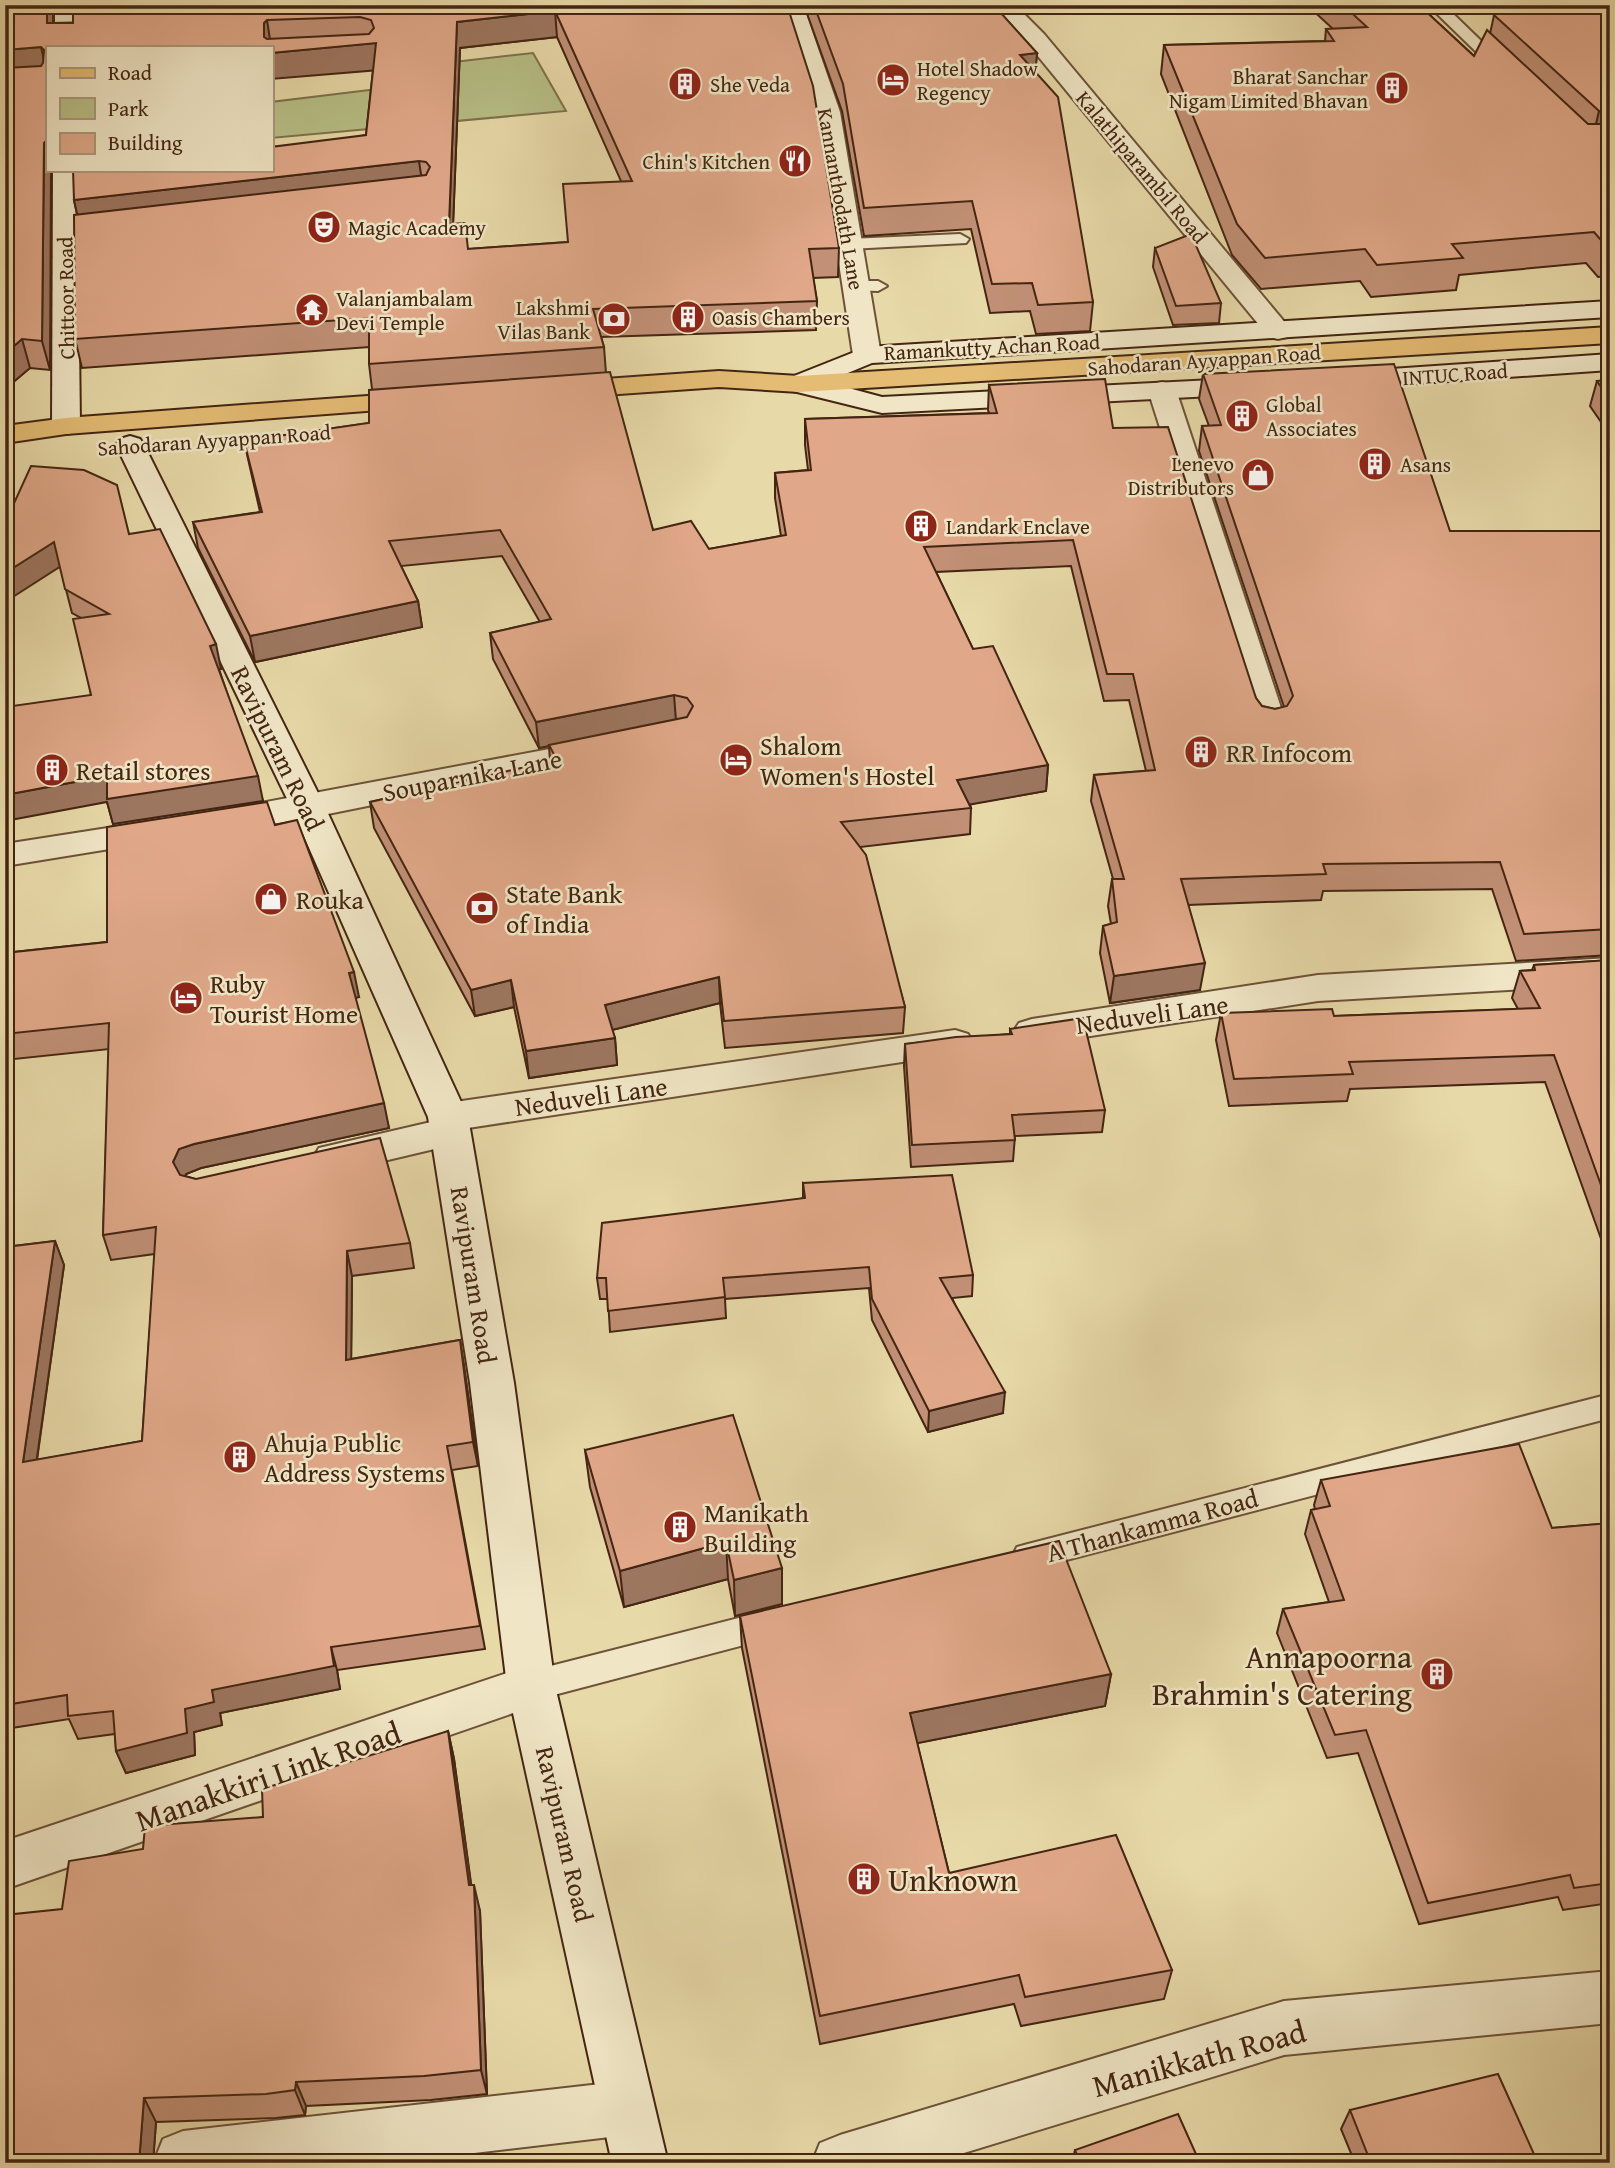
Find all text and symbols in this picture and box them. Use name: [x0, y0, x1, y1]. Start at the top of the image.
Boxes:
legend: [46, 46, 273, 172]
place label: Hotel Shadow Regency: [917, 53, 1038, 108]
text: Road: [108, 57, 153, 88]
hotel icon: Hotel Shadow Regency: [874, 61, 912, 99]
place label: Bharat Sanchar Nigam Limited Bhavan: [1169, 61, 1368, 116]
building icon: She Veda: [666, 65, 704, 103]
place label: She Veda: [710, 69, 790, 100]
building icon: Bharat Sanchar Nigam Limited Bhavan: [1373, 69, 1411, 107]
street label: Kalathiparambil Road: [1069, 84, 1216, 251]
text: Park: [108, 93, 149, 124]
street label: Kannanthodath Lane: [810, 106, 872, 293]
text: Building: [108, 127, 183, 158]
restaurant icon: Chin's Kitchen: [776, 142, 814, 180]
place label: Chin's Kitchen: [643, 146, 770, 177]
theatre icon: Magic Academy: [305, 208, 343, 246]
place label: Magic Academy: [348, 212, 487, 243]
street label: Chittoor Road: [49, 236, 83, 360]
place label: Valanjambalam Devi Temple: [336, 283, 473, 338]
temple icon: Valanjambalam Devi Temple: [293, 291, 331, 329]
place label: Lakshmi Vilas Bank: [497, 292, 590, 347]
building icon: Oasis Chambers: [669, 298, 707, 336]
bank icon: Lakshmi Vilas Bank: [595, 300, 633, 338]
place label: Oasis Chambers: [712, 302, 850, 333]
street label: Ramankutty Achan Road: [883, 326, 1102, 368]
street label: Sahodaran Ayyappan Road: [1086, 336, 1322, 384]
street label: INTUC Road: [1401, 355, 1510, 393]
place label: Global Associates: [1266, 389, 1357, 444]
building icon: Global Associates: [1223, 397, 1261, 435]
street label: Sahodaran Ayyappan Road: [96, 416, 332, 464]
building icon: Asans: [1356, 445, 1394, 483]
place label: Lenevo Distributors: [1128, 448, 1234, 503]
place label: Asans: [1400, 449, 1451, 480]
shop icon: Lenevo Distributors: [1239, 456, 1277, 494]
building icon: Landark Enclave: [902, 507, 940, 545]
place label: Landark Enclave: [946, 511, 1090, 542]
street label: Ravipuram Road: [221, 659, 335, 837]
place label: Shalom Women's Hostel: [760, 726, 935, 795]
building icon: RR Infocom: [1182, 733, 1220, 771]
place label: RR Infocom: [1226, 733, 1352, 772]
street label: Souparnika Lane: [379, 739, 565, 811]
hotel icon: Shalom Women's Hostel: [717, 741, 755, 779]
building icon: Retail stores: [33, 751, 71, 789]
place label: Retail stores: [76, 751, 211, 790]
place label: State Bank of India: [506, 874, 623, 943]
shop icon: Rouka: [252, 880, 290, 918]
place label: Rouka: [296, 880, 365, 919]
bank icon: State Bank of India: [463, 889, 501, 927]
place label: Ruby Tourist Home: [210, 964, 358, 1033]
hotel icon: Ruby Tourist Home: [167, 979, 205, 1017]
street label: Neduveli Lane: [1073, 984, 1231, 1044]
street label: Neduveli Lane: [512, 1066, 670, 1126]
street label: Ravipuram Road: [441, 1183, 507, 1367]
place label: Ahuja Public Address Systems: [264, 1423, 445, 1492]
building icon: Ahuja Public Address Systems: [221, 1438, 259, 1476]
street label: A Thankamma Road: [1042, 1478, 1262, 1572]
place label: Manikath Building: [704, 1493, 809, 1562]
building icon: Manikath Building: [661, 1508, 699, 1546]
place label: Annapoorna Brahmin's Catering: [1152, 1633, 1412, 1717]
building icon: Annapoorna Brahmin's Catering: [1418, 1655, 1456, 1693]
street label: Manakkiri Link Road: [129, 1709, 407, 1843]
street label: Ravipuram Road: [526, 1742, 604, 1926]
place label: Unknown: [888, 1856, 1018, 1903]
building icon: Unknown: [845, 1860, 883, 1898]
street label: Manikkath Road: [1087, 2007, 1311, 2109]

